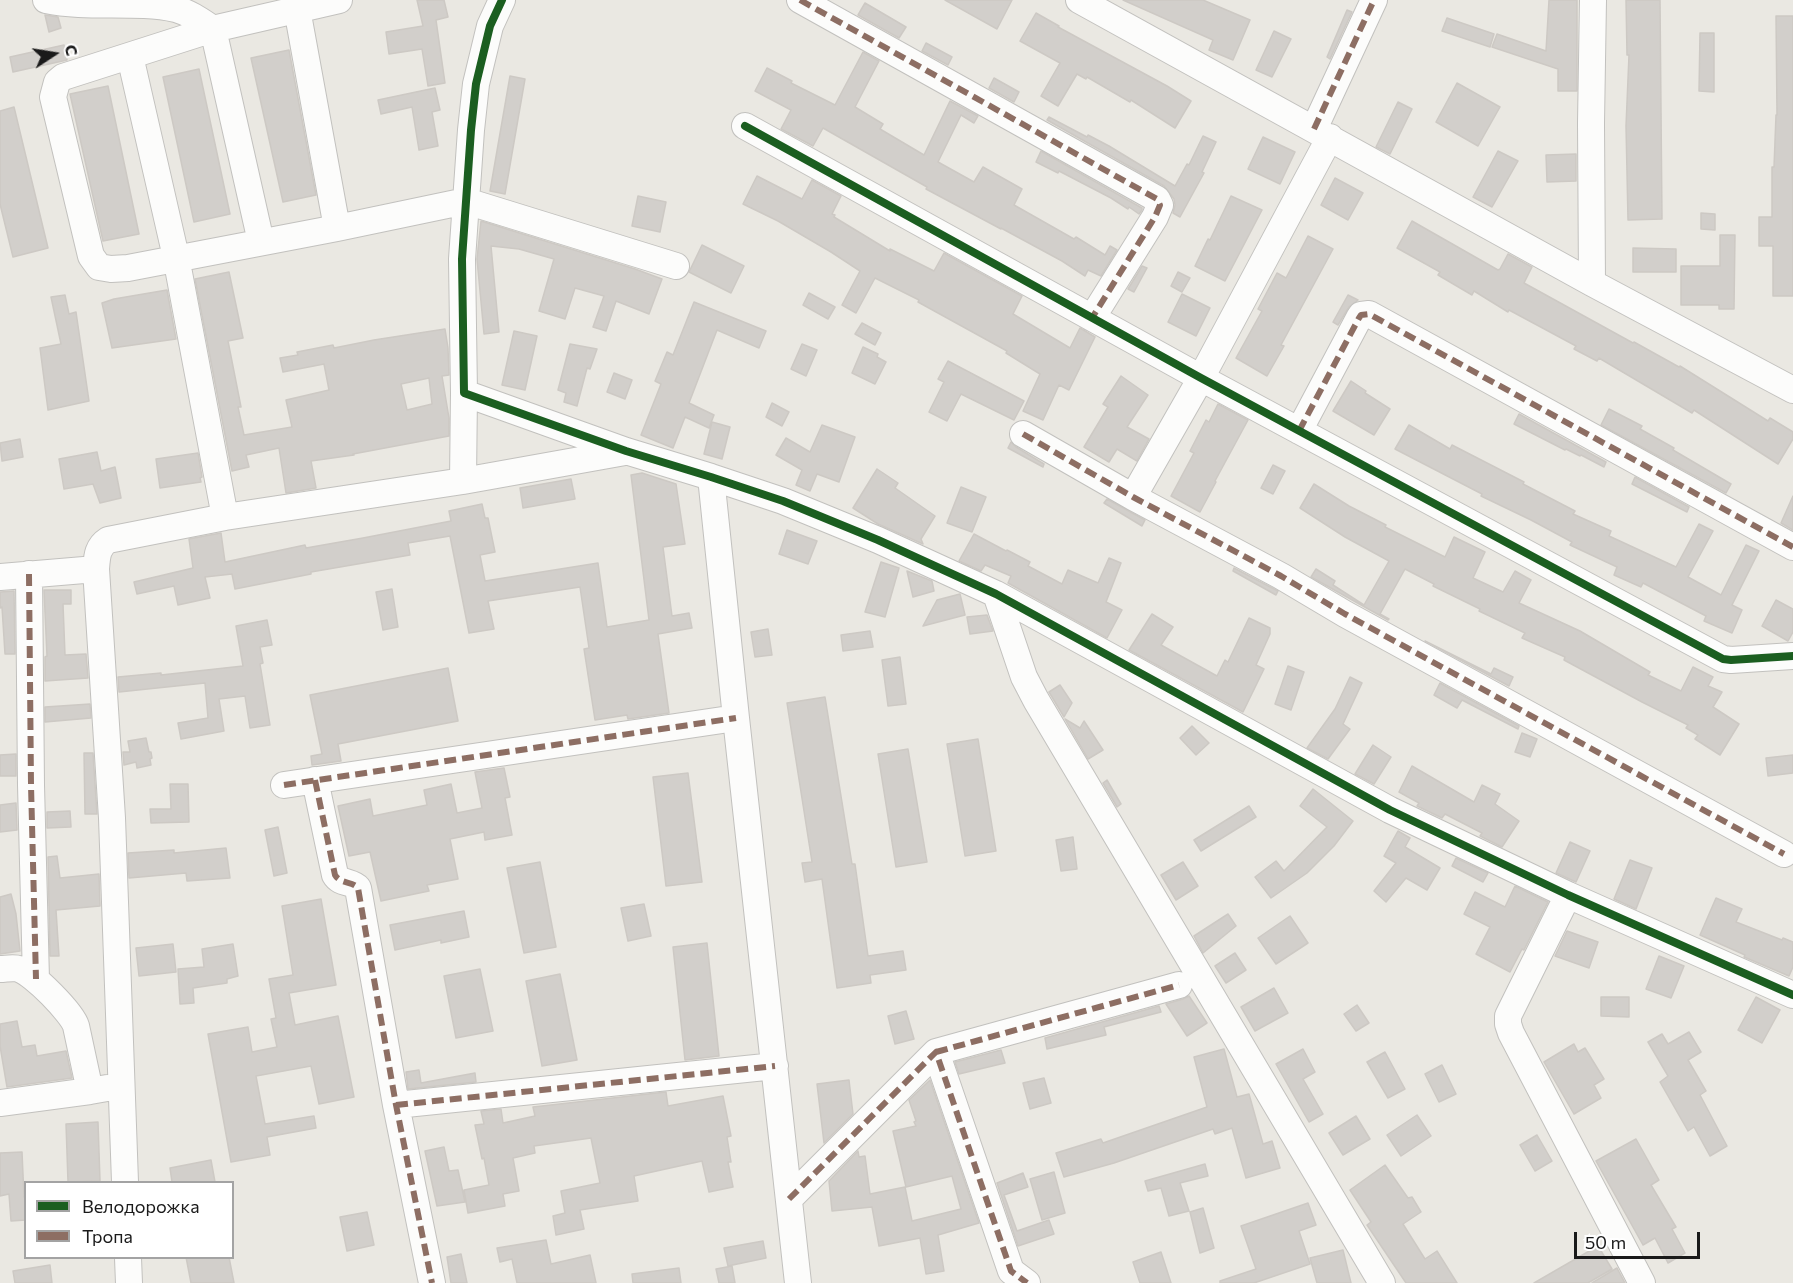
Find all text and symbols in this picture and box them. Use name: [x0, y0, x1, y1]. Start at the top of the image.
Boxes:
north arrow: [24, 24, 84, 84]
text: С: [62, 43, 83, 57]
legend: [24, 1181, 234, 1259]
text: Велодорожка: [82, 1195, 200, 1217]
scale bar: [1577, 1220, 1703, 1258]
text: Тропа: [82, 1225, 133, 1247]
text: 50 m: [1585, 1231, 1626, 1253]

